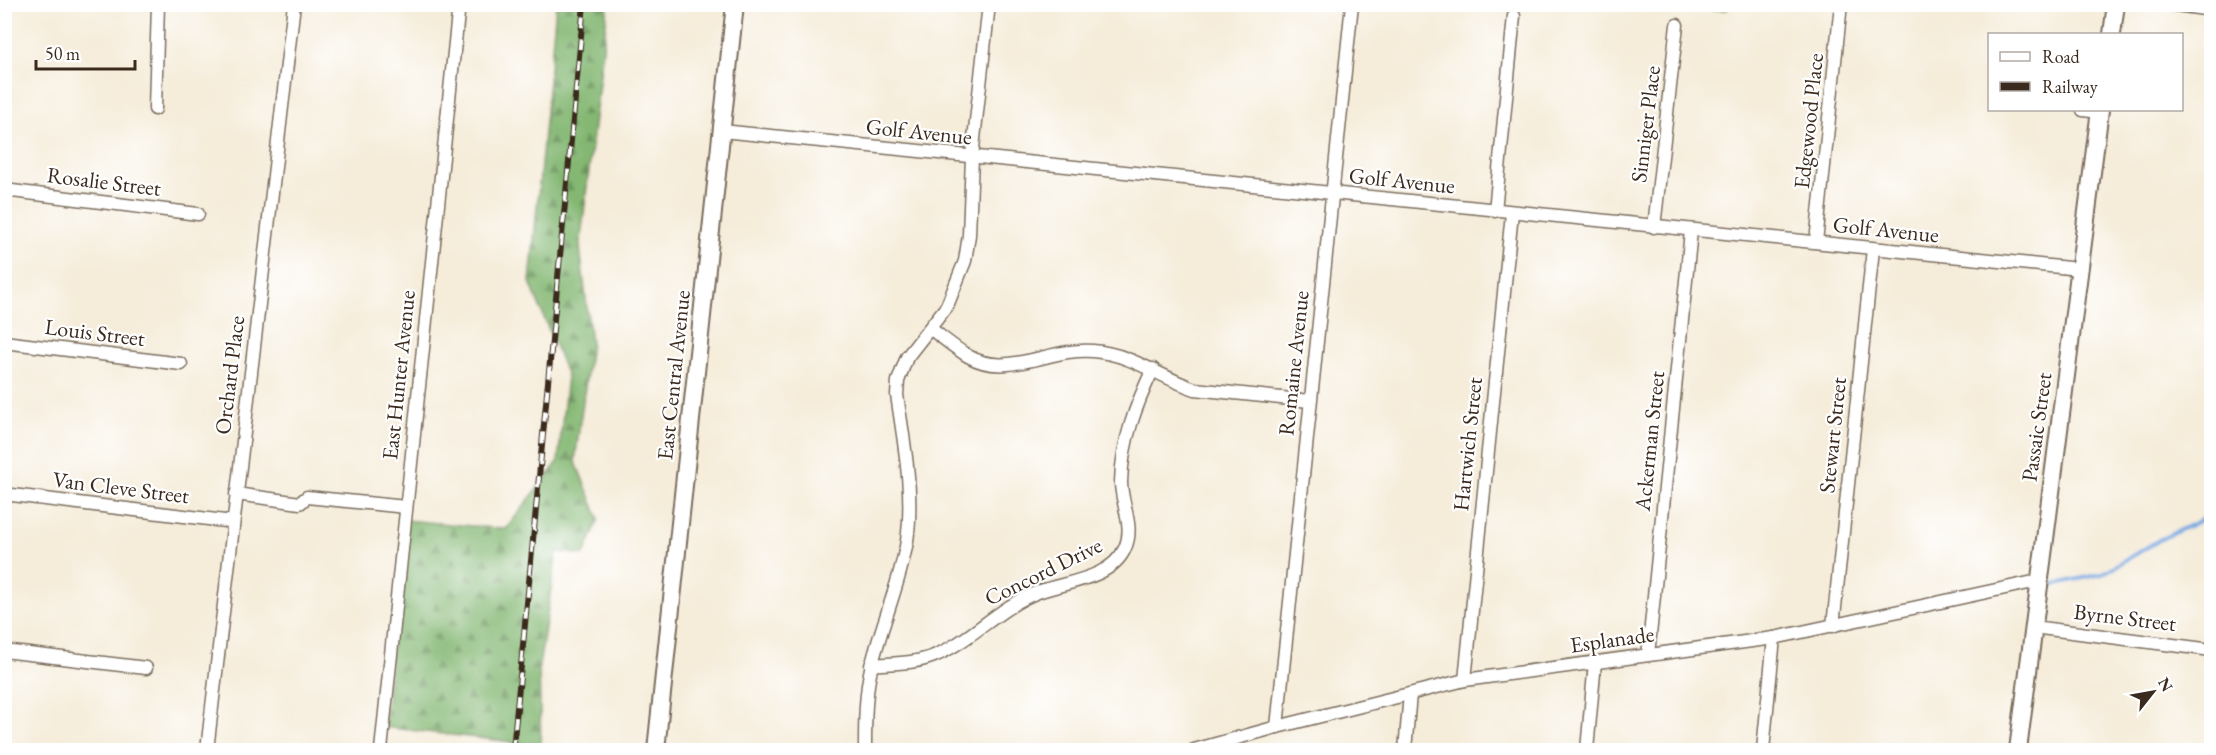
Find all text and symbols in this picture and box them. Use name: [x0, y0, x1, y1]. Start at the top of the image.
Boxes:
scale bar: [36, 33, 135, 71]
legend: [1988, 33, 2183, 111]
text: 50 m: [45, 42, 80, 65]
text: Road: [2042, 45, 2081, 68]
street label: Edgewood Place: [1787, 51, 1830, 190]
street label: Sinniger Place: [1624, 64, 1667, 184]
text: Railway: [2042, 75, 2098, 98]
street label: Golf Avenue: [865, 112, 974, 152]
street label: Rosalie Street: [45, 160, 163, 203]
street label: Golf Avenue: [1348, 161, 1457, 201]
street label: Golf Avenue: [1832, 210, 1941, 250]
street label: East Hunter Avenue: [375, 288, 422, 461]
street label: East Central Avenue: [650, 288, 697, 461]
street label: Romaine Avenue: [1271, 289, 1316, 437]
street label: Louis Street: [43, 312, 147, 353]
street label: Orchard Place: [208, 314, 251, 436]
street label: Ackerman Street: [1628, 369, 1671, 514]
street label: Passaic Street: [2014, 371, 2059, 483]
street label: Hartwich Street: [1446, 376, 1489, 512]
street label: Stewart Street: [1812, 376, 1853, 494]
street label: Van Cleve Street: [51, 465, 191, 510]
street label: Concord Drive: [980, 530, 1107, 612]
street label: Byrne Street: [2072, 597, 2178, 638]
street label: Esplanade: [1568, 619, 1656, 660]
north arrow: [2123, 662, 2183, 722]
text: N: [2153, 674, 2178, 696]

